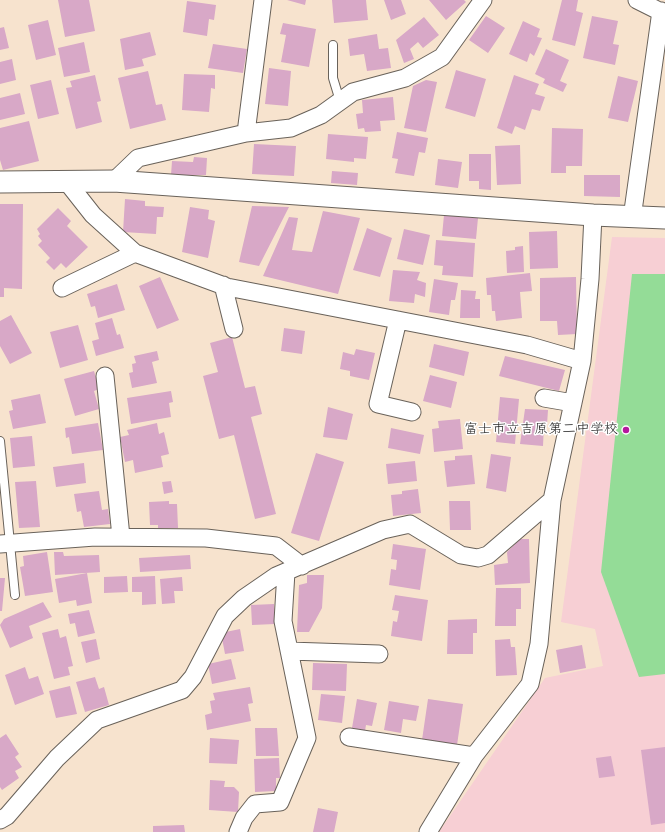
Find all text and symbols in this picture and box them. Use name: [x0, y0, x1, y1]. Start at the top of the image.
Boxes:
place label: 富士市立吉原第二中学校: [464, 422, 618, 438]
marker: 富士市立吉原第二中学校: [621, 425, 631, 435]

